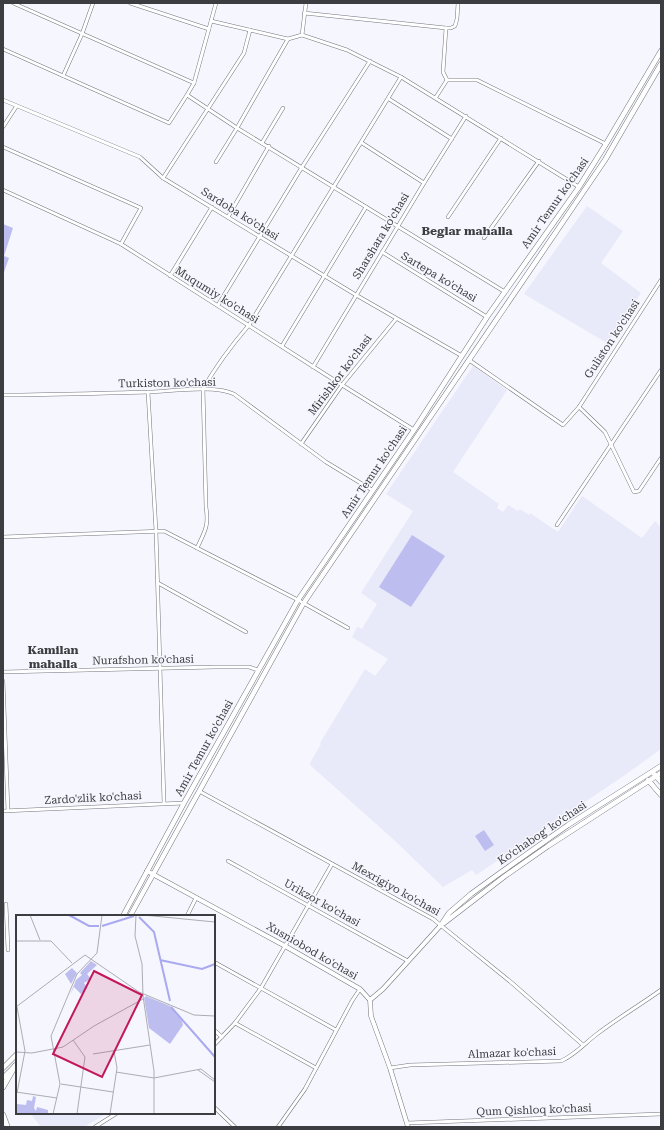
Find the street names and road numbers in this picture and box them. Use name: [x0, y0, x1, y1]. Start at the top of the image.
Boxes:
street label: Amir Temur ko'chasi: [519, 155, 592, 251]
street label: Sardoba ko'chasi: [199, 185, 282, 243]
street label: Sharshara ko'chasi: [350, 190, 412, 282]
street label: Sartepa ko'chasi: [399, 249, 480, 305]
street label: Muqumiy ko'chasi: [173, 264, 262, 326]
street label: Guliston ko'chasi: [582, 297, 643, 381]
street label: Mirishkor ko'chasi: [305, 332, 375, 418]
street label: Turkiston ko'chasi: [118, 376, 216, 390]
street label: Amir Temur ko'chasi: [338, 423, 410, 520]
street label: Nurafshon ko'chasi: [92, 653, 194, 667]
street label: Amir Temur ko'chasi: [172, 697, 236, 798]
street label: Zardo'zlik ko'chasi: [44, 789, 143, 807]
street label: Ko‘chabog‘ ko‘chasi: [495, 798, 589, 868]
street label: Mexrigiyo ko'chasi: [350, 859, 443, 919]
street label: Urikzor ko'chasi: [281, 877, 363, 930]
street label: Xusniobod ko'chasi: [264, 919, 361, 983]
street label: Almazar ko'chasi: [468, 1045, 557, 1061]
street label: Qum Qishloq ko'chasi: [476, 1101, 592, 1119]

